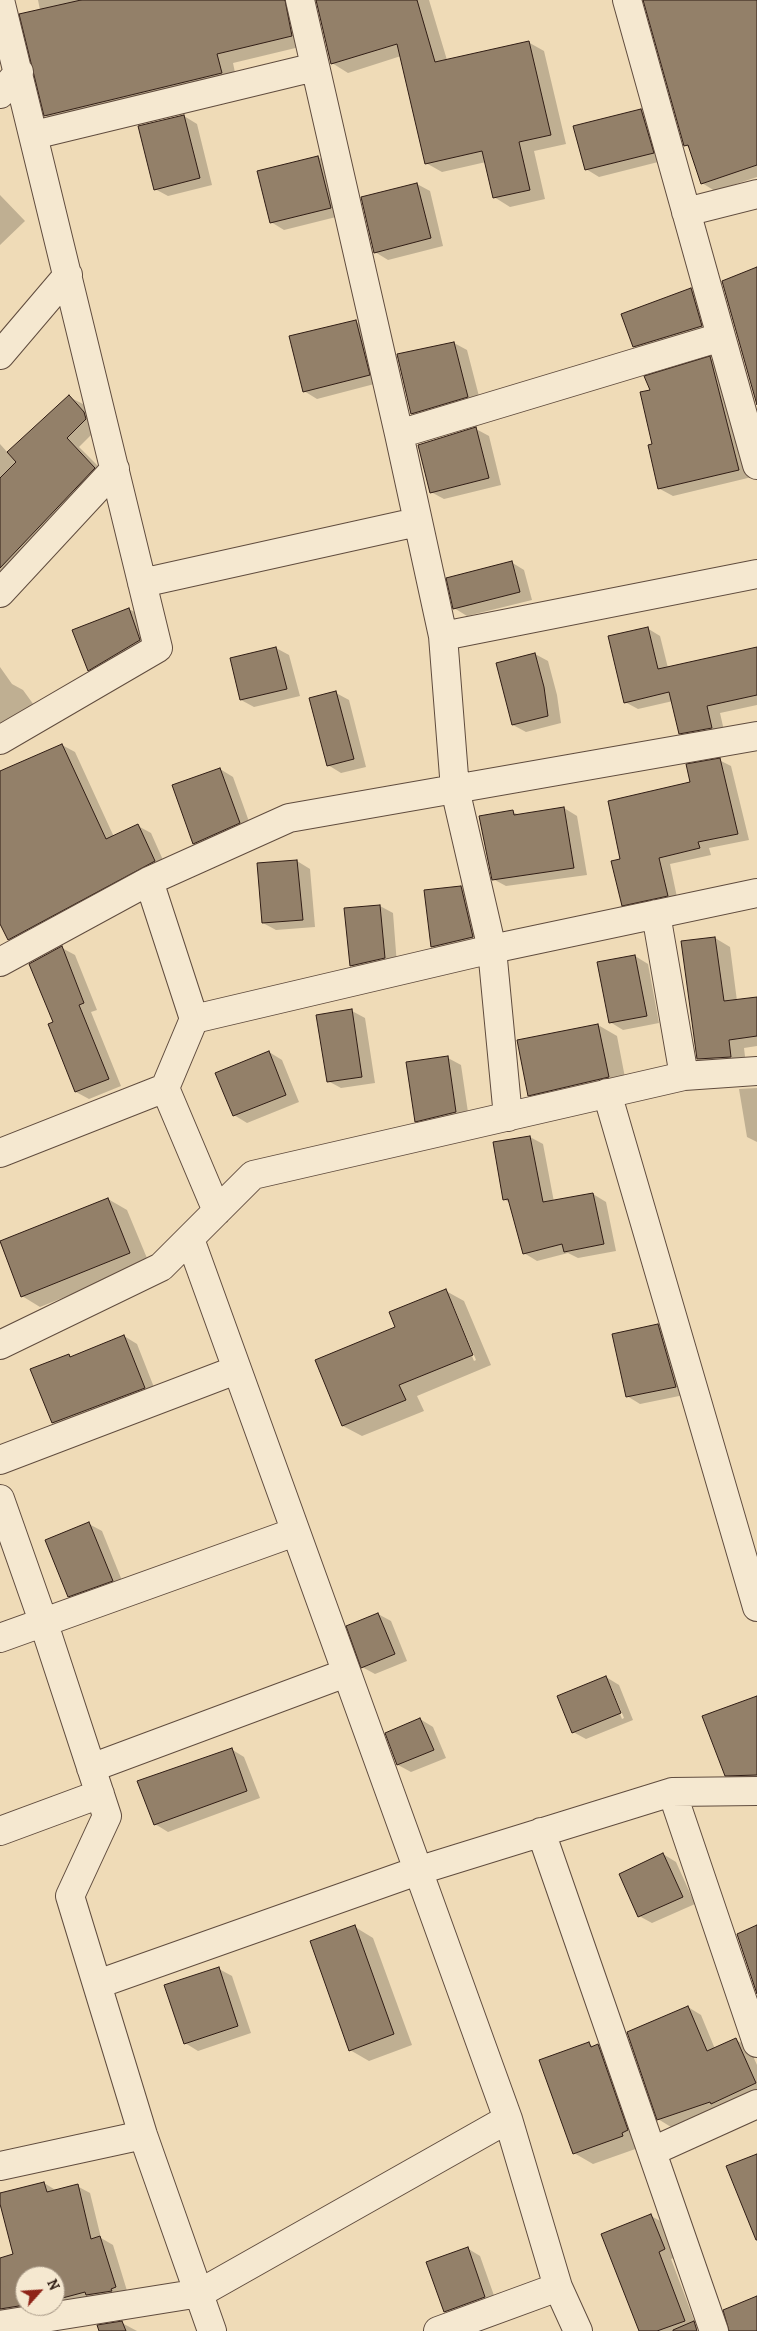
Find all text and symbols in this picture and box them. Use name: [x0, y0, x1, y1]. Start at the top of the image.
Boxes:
north arrow: [15, 2266, 65, 2316]
text: N: [42, 2276, 64, 2293]

